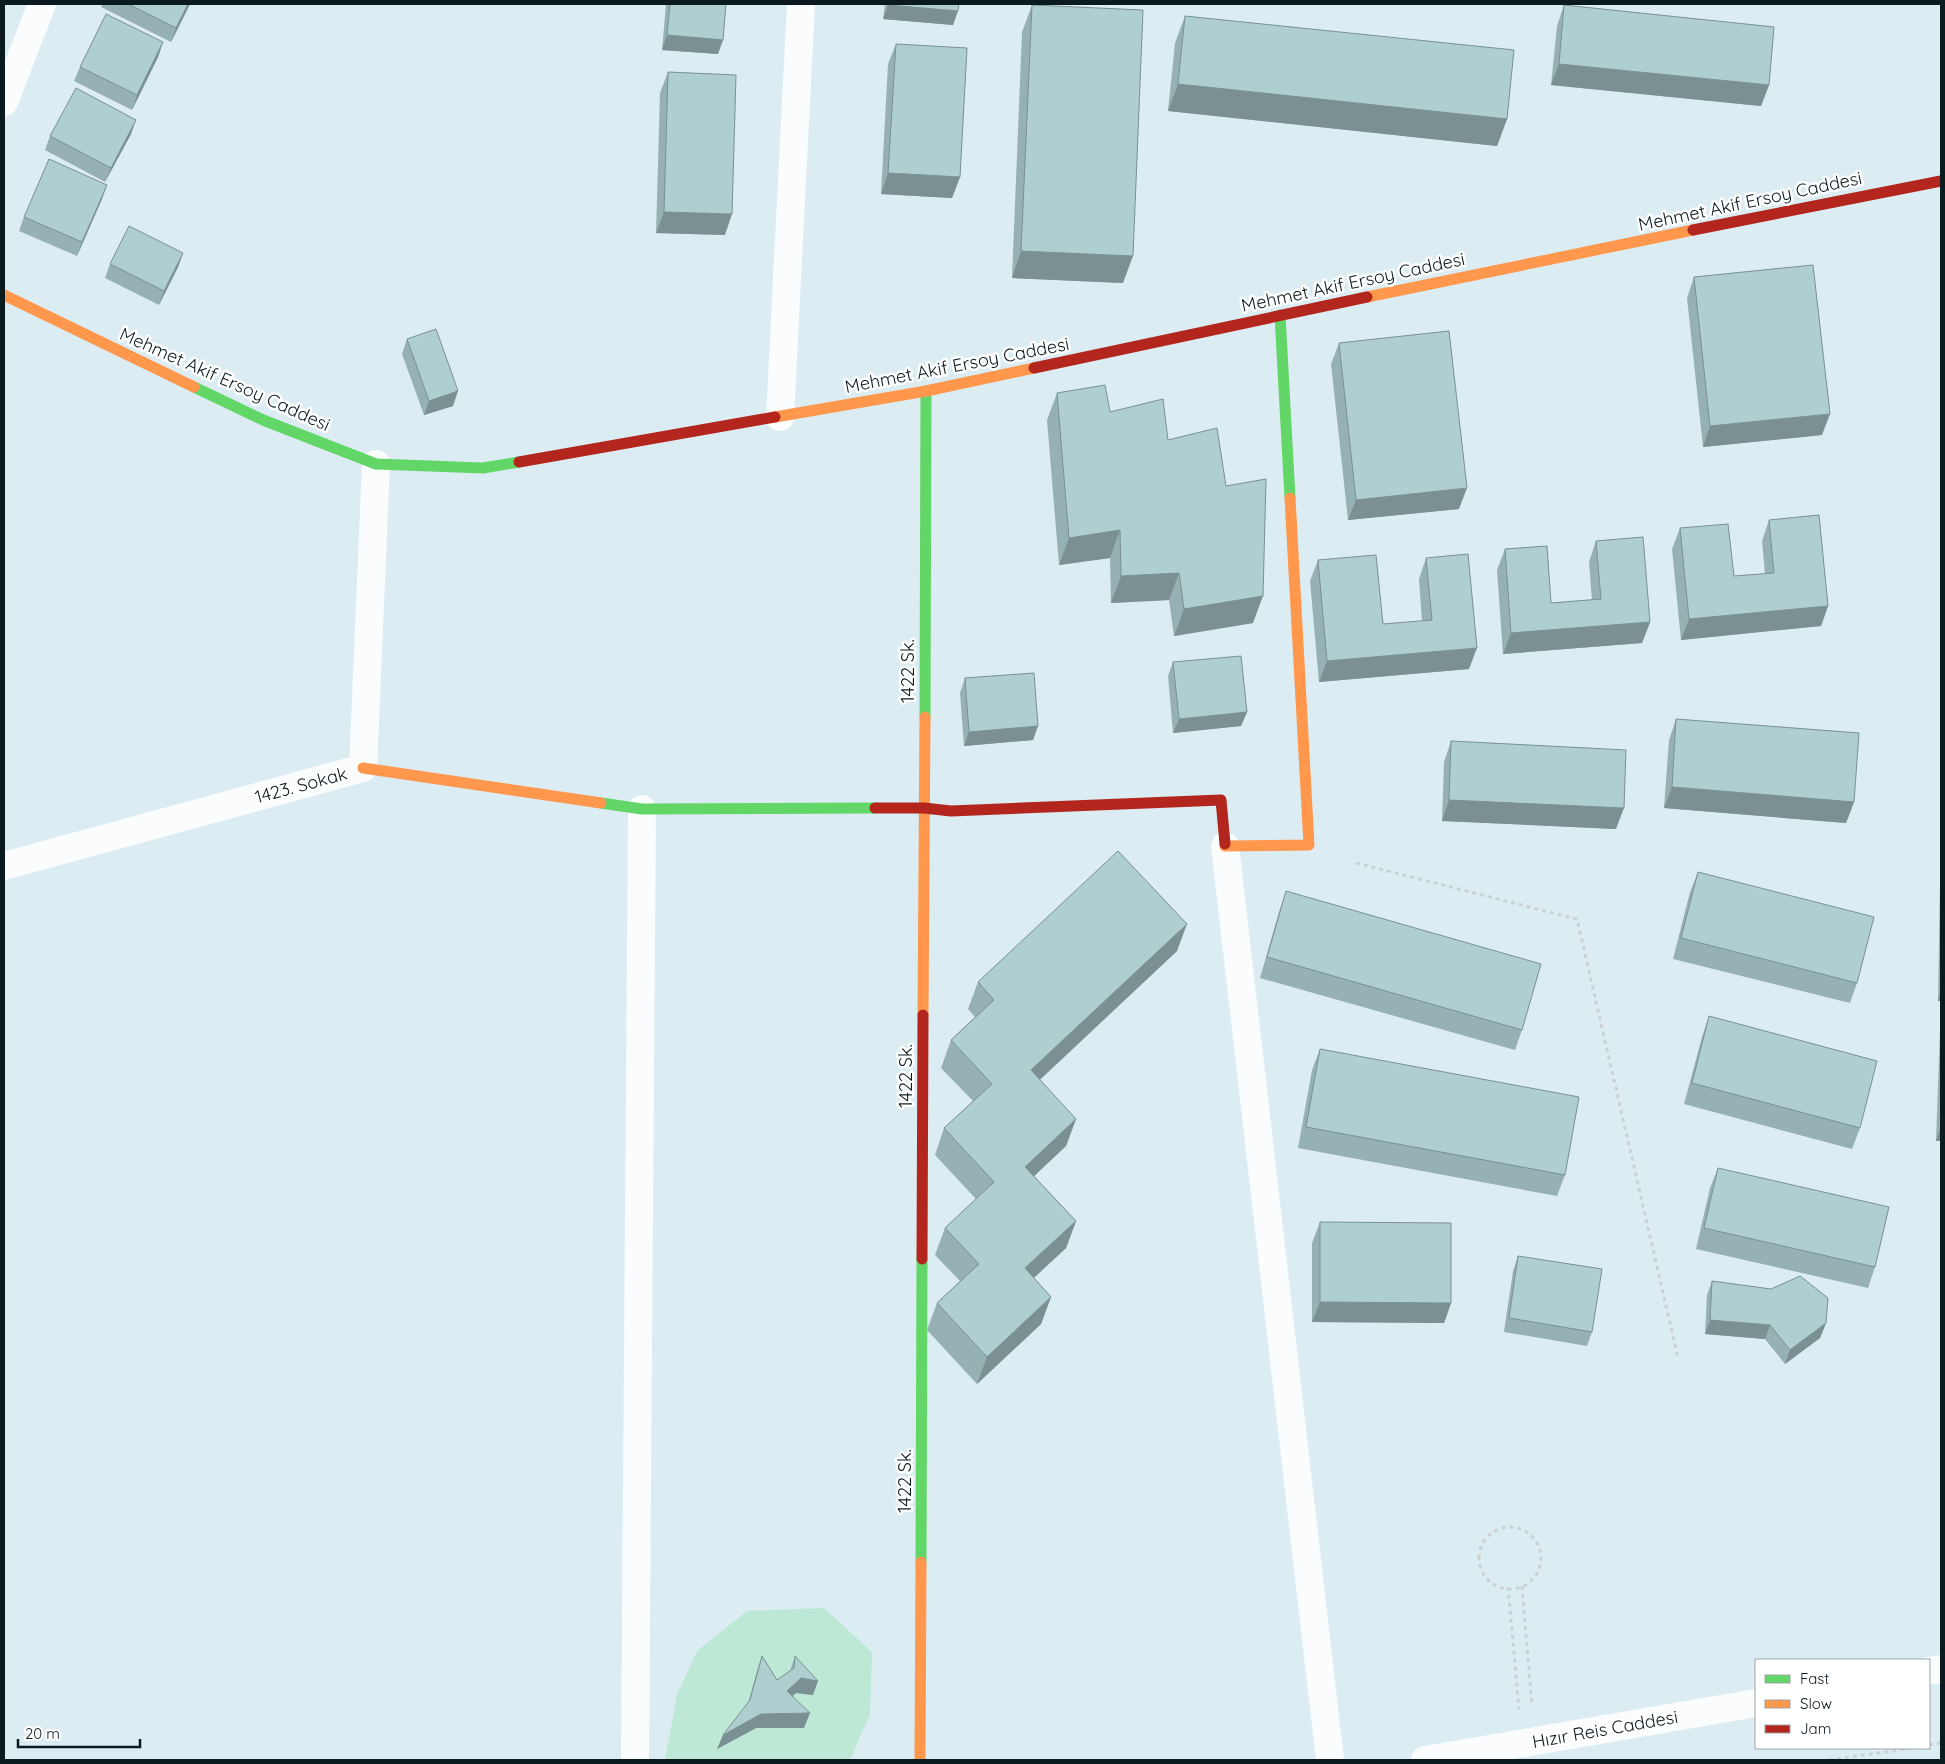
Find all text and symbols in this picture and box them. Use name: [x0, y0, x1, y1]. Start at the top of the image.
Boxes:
street label: Mehmet Akif Ersoy Caddesi: [1636, 166, 1864, 236]
street label: Mehmet Akif Ersoy Caddesi: [1239, 247, 1467, 317]
street label: Mehmet Akif Ersoy Caddesi: [116, 322, 334, 436]
street label: Mehmet Akif Ersoy Caddesi: [843, 332, 1071, 398]
street label: 1422 Sk.: [896, 639, 919, 703]
street label: 1423. Sokak: [252, 762, 350, 808]
street label: 1422 Sk.: [894, 1044, 917, 1108]
street label: 1422 Sk.: [893, 1449, 916, 1513]
legend: [1755, 1659, 1930, 1749]
text: Fast: [1800, 1669, 1829, 1688]
text: Slow: [1800, 1694, 1832, 1713]
street label: Hızır Reis Caddesi: [1530, 1705, 1680, 1753]
scale bar: [18, 1716, 140, 1748]
text: Jam: [1800, 1719, 1831, 1738]
text: 20 m: [25, 1724, 60, 1743]

